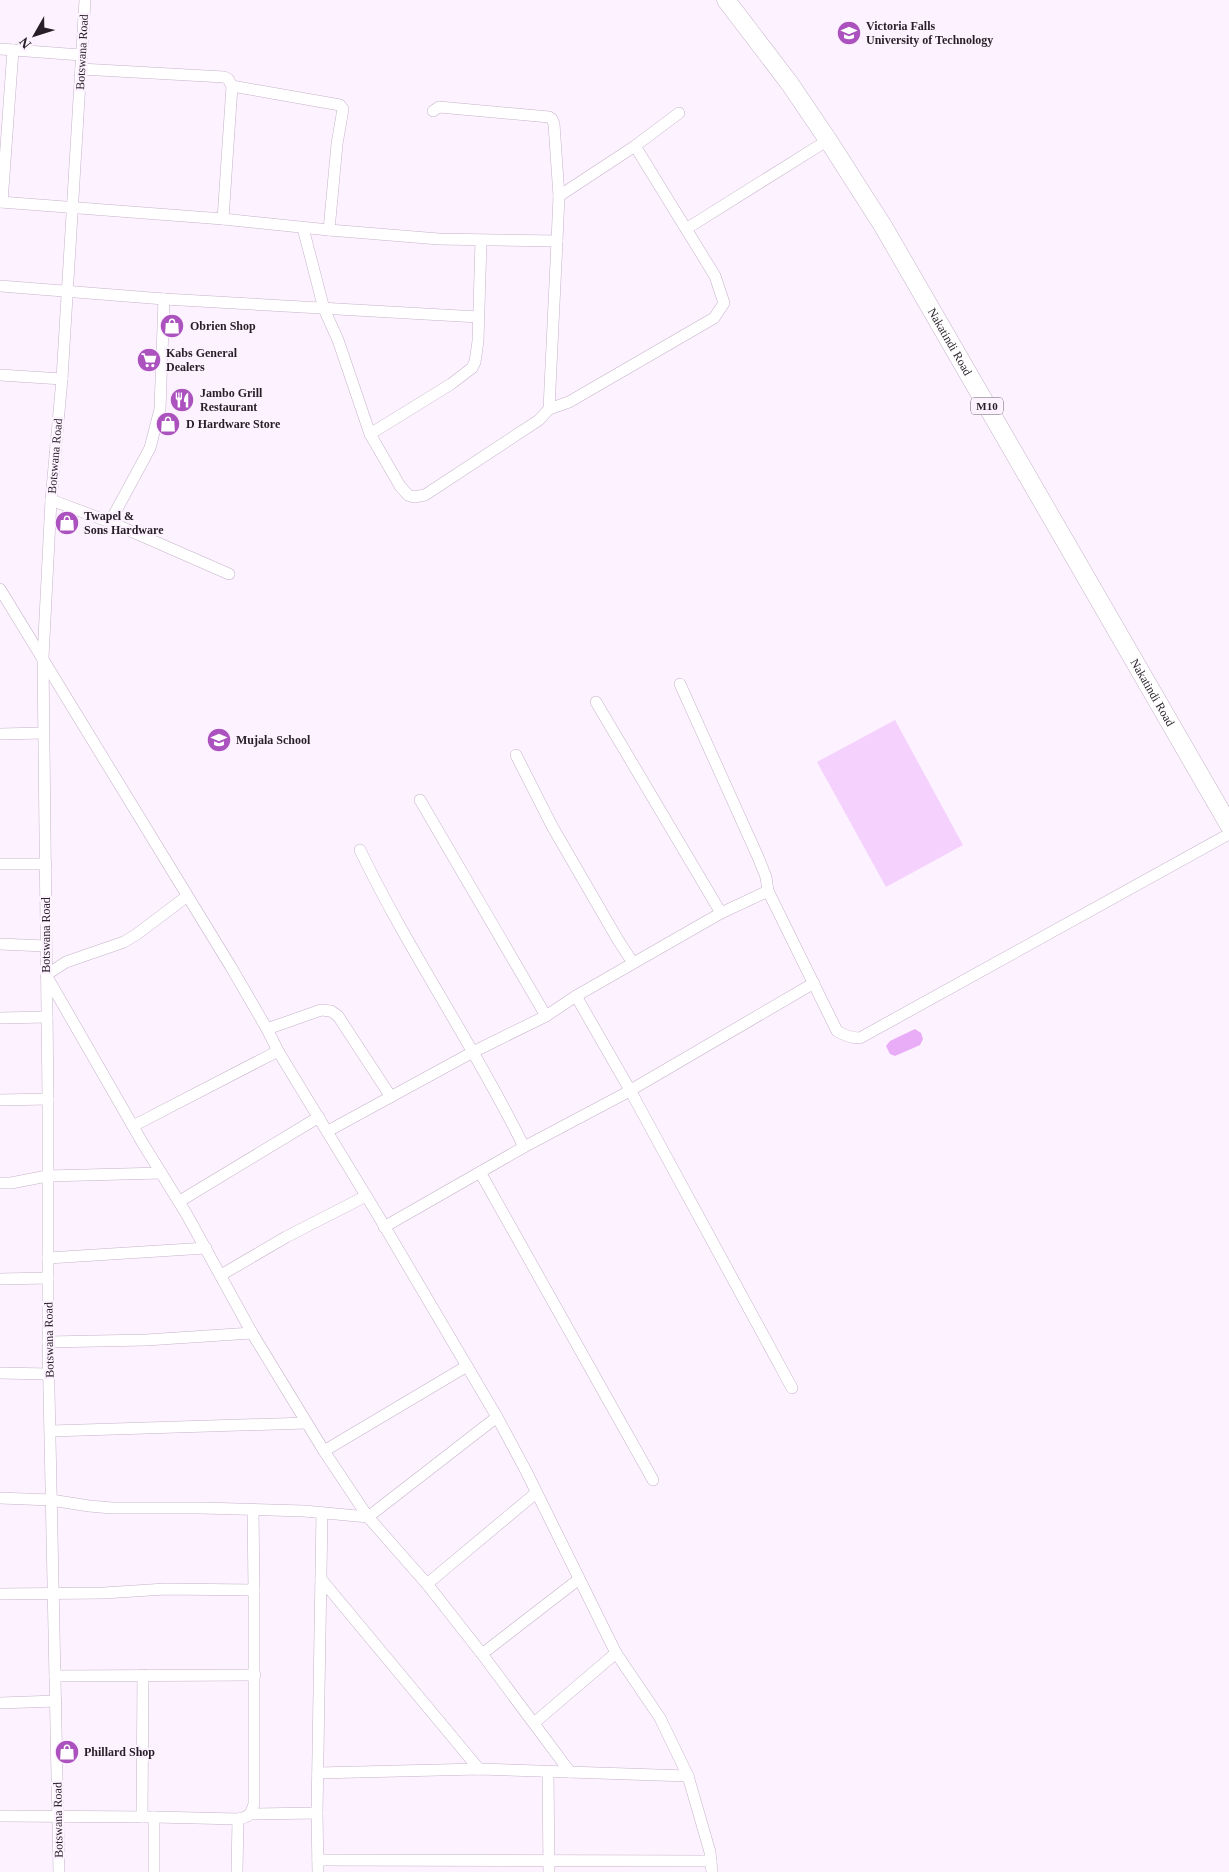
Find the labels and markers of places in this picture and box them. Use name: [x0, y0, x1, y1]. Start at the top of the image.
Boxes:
place label: Victoria Falls University of Technology: [866, 19, 993, 47]
school or university icon: Victoria Falls University of Technology: [836, 20, 862, 46]
shop icon: Obrien Shop: [159, 313, 185, 339]
place label: Obrien Shop: [190, 319, 256, 333]
place label: Kabs General Dealers: [166, 346, 238, 374]
supermarket icon: Kabs General Dealers: [136, 347, 162, 373]
place label: Jambo Grill Restaurant: [200, 386, 263, 414]
restaurant icon: Jambo Grill Restaurant: [169, 387, 195, 413]
shop icon: D Hardware Store: [155, 411, 181, 437]
place label: D Hardware Store: [186, 417, 281, 431]
place label: Twapel & Sons Hardware: [84, 509, 164, 537]
shop icon: Twapel & Sons Hardware: [54, 510, 80, 536]
school or university icon: Mujala School: [206, 727, 232, 753]
place label: Mujala School: [236, 733, 311, 747]
shop icon: Phillard Shop: [54, 1739, 80, 1765]
place label: Phillard Shop: [84, 1745, 155, 1759]

